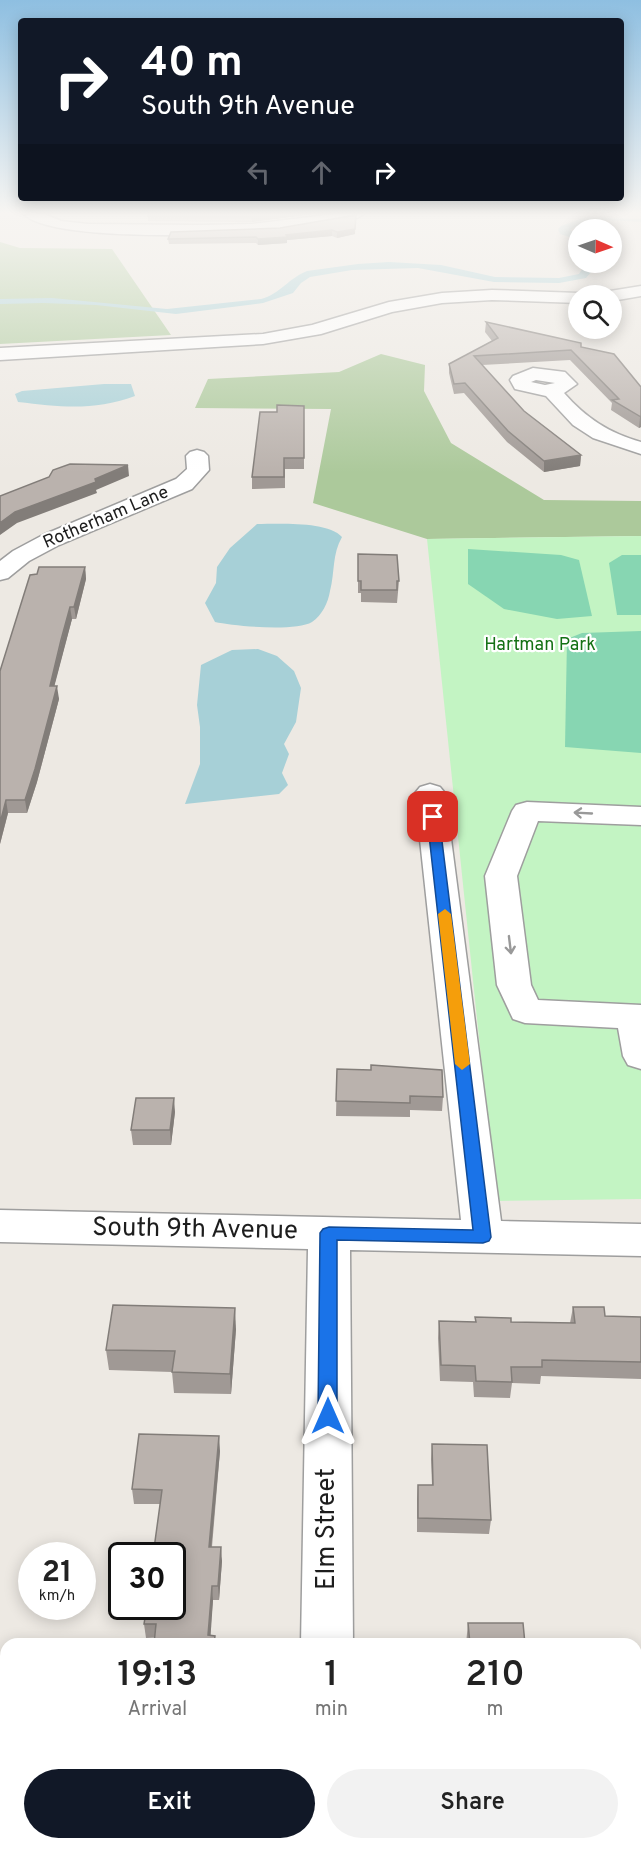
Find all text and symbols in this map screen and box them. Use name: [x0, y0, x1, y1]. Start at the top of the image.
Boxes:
text: 40 m: [141, 38, 243, 91]
icon: right: [42, 42, 120, 120]
text: South 9th Avenue: [141, 90, 355, 124]
icon: left: [242, 156, 275, 189]
icon: ahead: [305, 156, 338, 189]
icon: right: [368, 156, 401, 189]
north arrow: [568, 219, 622, 273]
map controls: [568, 219, 622, 339]
button: search: [568, 285, 622, 339]
street label: Rotherham Lane: [40, 481, 172, 555]
park label: Hartman Park: [484, 634, 596, 657]
pin: [407, 791, 458, 842]
icon: arrive: [416, 800, 449, 833]
one-way arrow: [573, 807, 593, 819]
one-way arrow: [504, 934, 515, 954]
street label: South 9th Avenue: [92, 1212, 298, 1248]
position arrow: [296, 1384, 360, 1448]
street label: Elm Street: [311, 1468, 344, 1590]
speed limit sign: 30: [108, 1542, 186, 1620]
text: 21: [42, 1555, 72, 1592]
text: km/h: [39, 1587, 75, 1606]
text: 19:13: [117, 1653, 197, 1699]
text: 1: [324, 1653, 338, 1699]
text: 210: [465, 1653, 525, 1699]
text: Arrival: [128, 1697, 187, 1723]
text: min: [315, 1697, 348, 1723]
text: m: [486, 1697, 503, 1723]
button: Exit: [24, 1769, 315, 1838]
button: Share: [327, 1769, 618, 1838]

